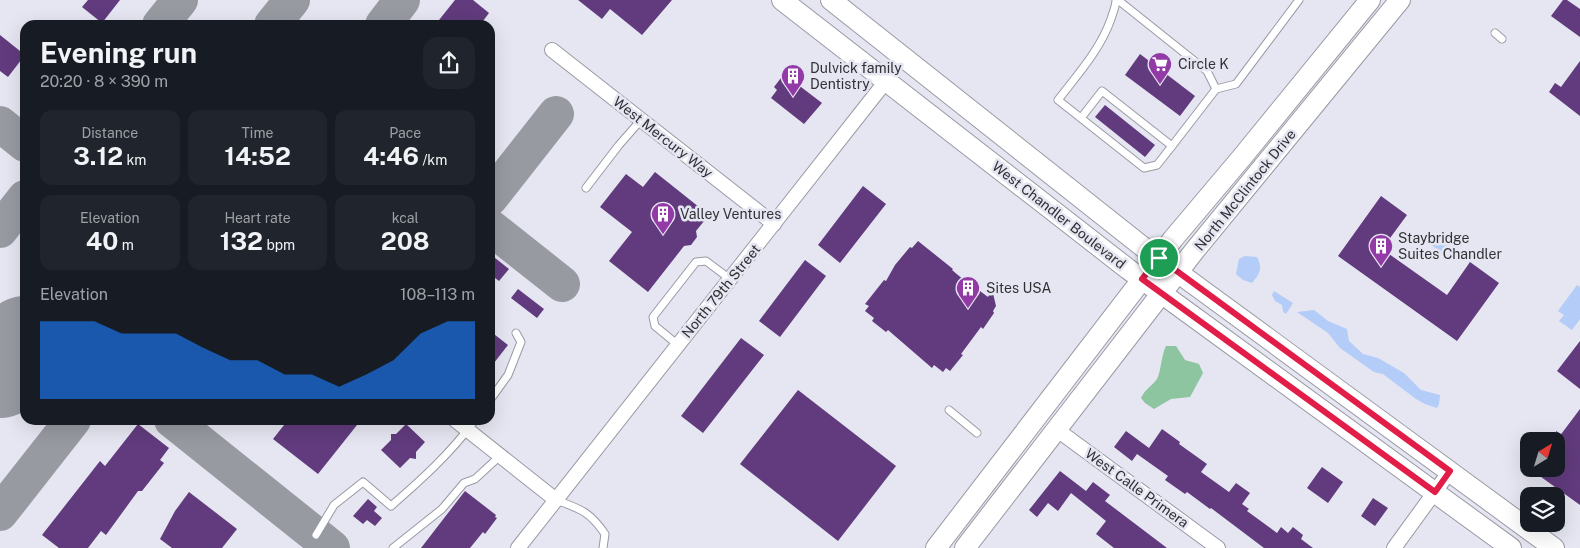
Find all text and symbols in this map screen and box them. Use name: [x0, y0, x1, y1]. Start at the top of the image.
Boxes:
text: Evening run: [40, 36, 197, 69]
button: share: [423, 37, 475, 89]
supermarket icon: Circle K: [1147, 51, 1173, 85]
place label: Circle K: [1178, 56, 1229, 72]
place label: Dulvick family Dentistry: [810, 60, 902, 92]
building icon: Dulvick family Dentistry: [780, 63, 806, 97]
text: 20:20 · 8 × 390 m: [40, 72, 168, 91]
street label: West Mercury Way: [610, 93, 716, 181]
text: Distance: [81, 125, 138, 141]
text: Time: [242, 125, 273, 141]
text: Pace: [389, 125, 421, 141]
street label: North McClintock Drive: [1191, 126, 1299, 254]
text: 3.12: [73, 141, 123, 171]
text: 14:52: [224, 141, 291, 171]
text: 4:46: [363, 141, 419, 171]
text: km: [123, 152, 146, 168]
text: /km: [419, 152, 447, 168]
street label: West Chandler Boulevard: [989, 158, 1129, 272]
building icon: Valley Ventures: [650, 201, 676, 235]
place label: Valley Ventures: [680, 206, 781, 222]
text: Elevation: [80, 210, 140, 226]
text: Heart rate: [224, 210, 291, 226]
text: kcal: [392, 210, 419, 226]
text: 40: [86, 226, 118, 256]
text: 132: [220, 226, 263, 256]
text: 208: [381, 226, 430, 256]
place label: Staybridge Suites Chandler: [1398, 230, 1502, 262]
building icon: Staybridge Suites Chandler: [1368, 233, 1394, 267]
text: m: [118, 237, 134, 253]
text: bpm: [263, 237, 295, 253]
pin: [1138, 237, 1180, 279]
street label: North 79th Street: [679, 241, 763, 341]
icon: arrive: [1145, 244, 1173, 272]
building icon: Sites USA: [955, 275, 981, 309]
place label: Sites USA: [986, 280, 1051, 296]
text: Elevation: [40, 285, 108, 304]
text: 108–113 m: [400, 285, 475, 304]
north arrow: [1520, 432, 1565, 478]
map controls: [1520, 432, 1565, 532]
street label: West Calle Primera: [1082, 445, 1192, 531]
button: layers: [1520, 487, 1565, 532]

